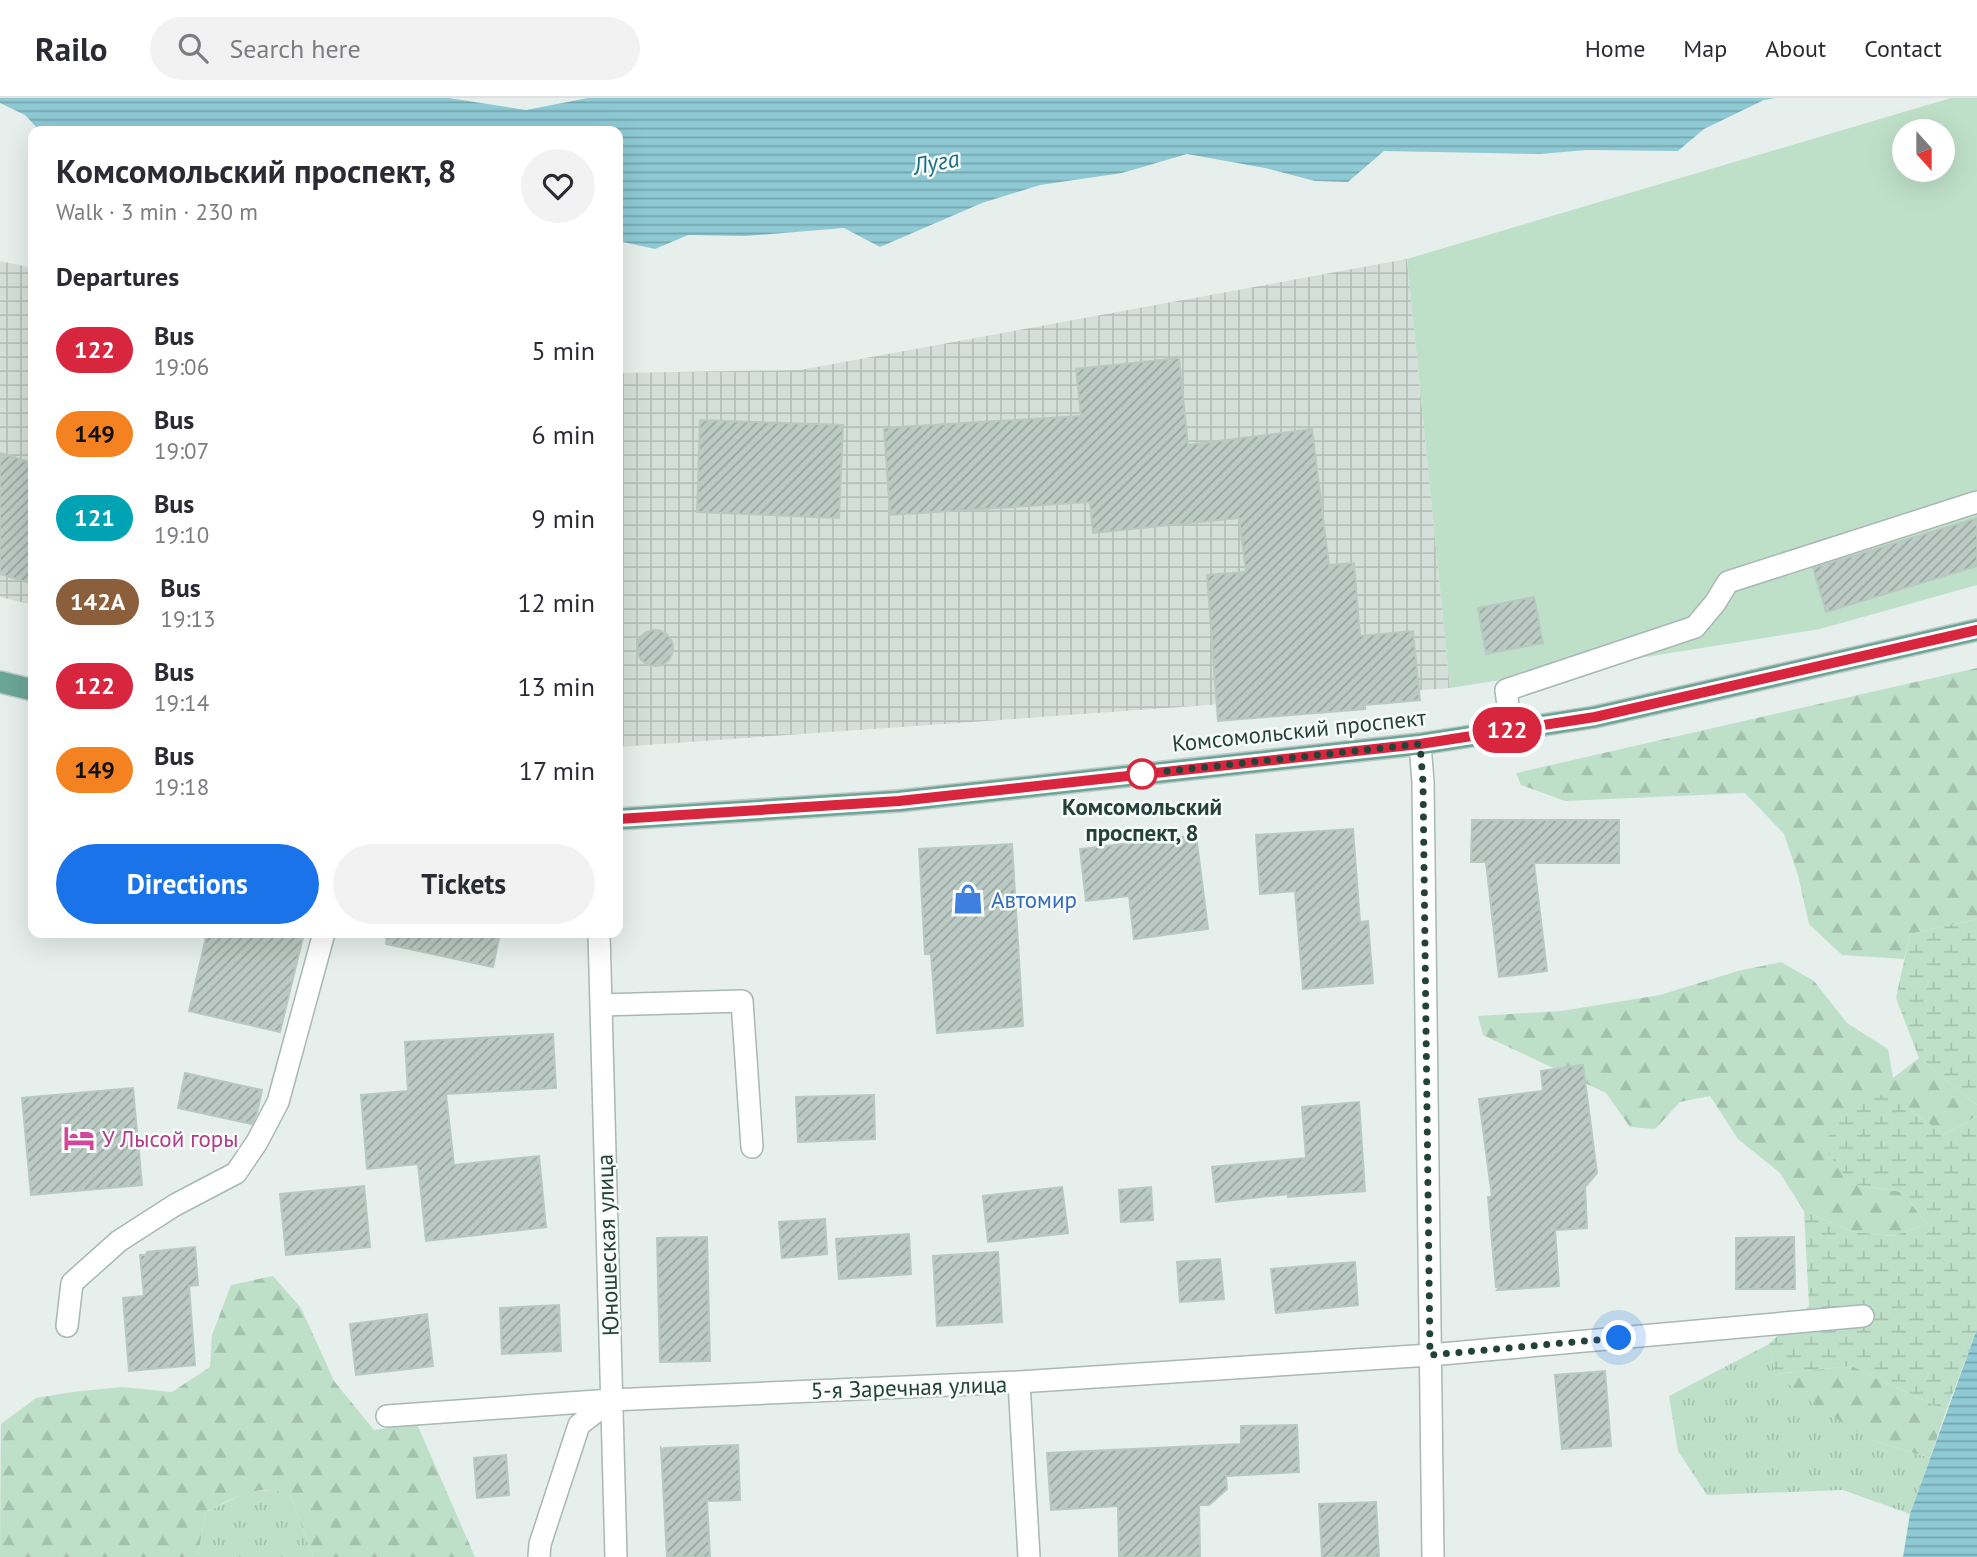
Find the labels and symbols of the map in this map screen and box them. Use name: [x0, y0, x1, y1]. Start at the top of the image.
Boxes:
north arrow: [1892, 119, 1955, 182]
water label: Луга: [908, 142, 962, 182]
street label: Комсомольский проспект: [1171, 702, 1428, 758]
line badge: 122: [1467, 707, 1547, 753]
marker: Комсомольский проспект, 8: [1127, 759, 1157, 789]
place label: Комсомольский проспект, 8: [1062, 792, 1222, 847]
shop icon: Автомир: [951, 882, 985, 916]
place label: Автомир: [991, 885, 1077, 914]
hotel icon: У Лысой горы: [62, 1121, 96, 1155]
place label: У Лысой горы: [102, 1124, 238, 1153]
street label: Юношеская улица: [589, 1154, 625, 1336]
your location: [1601, 1320, 1636, 1355]
street label: 5-я Заречная улица: [810, 1369, 1008, 1405]

